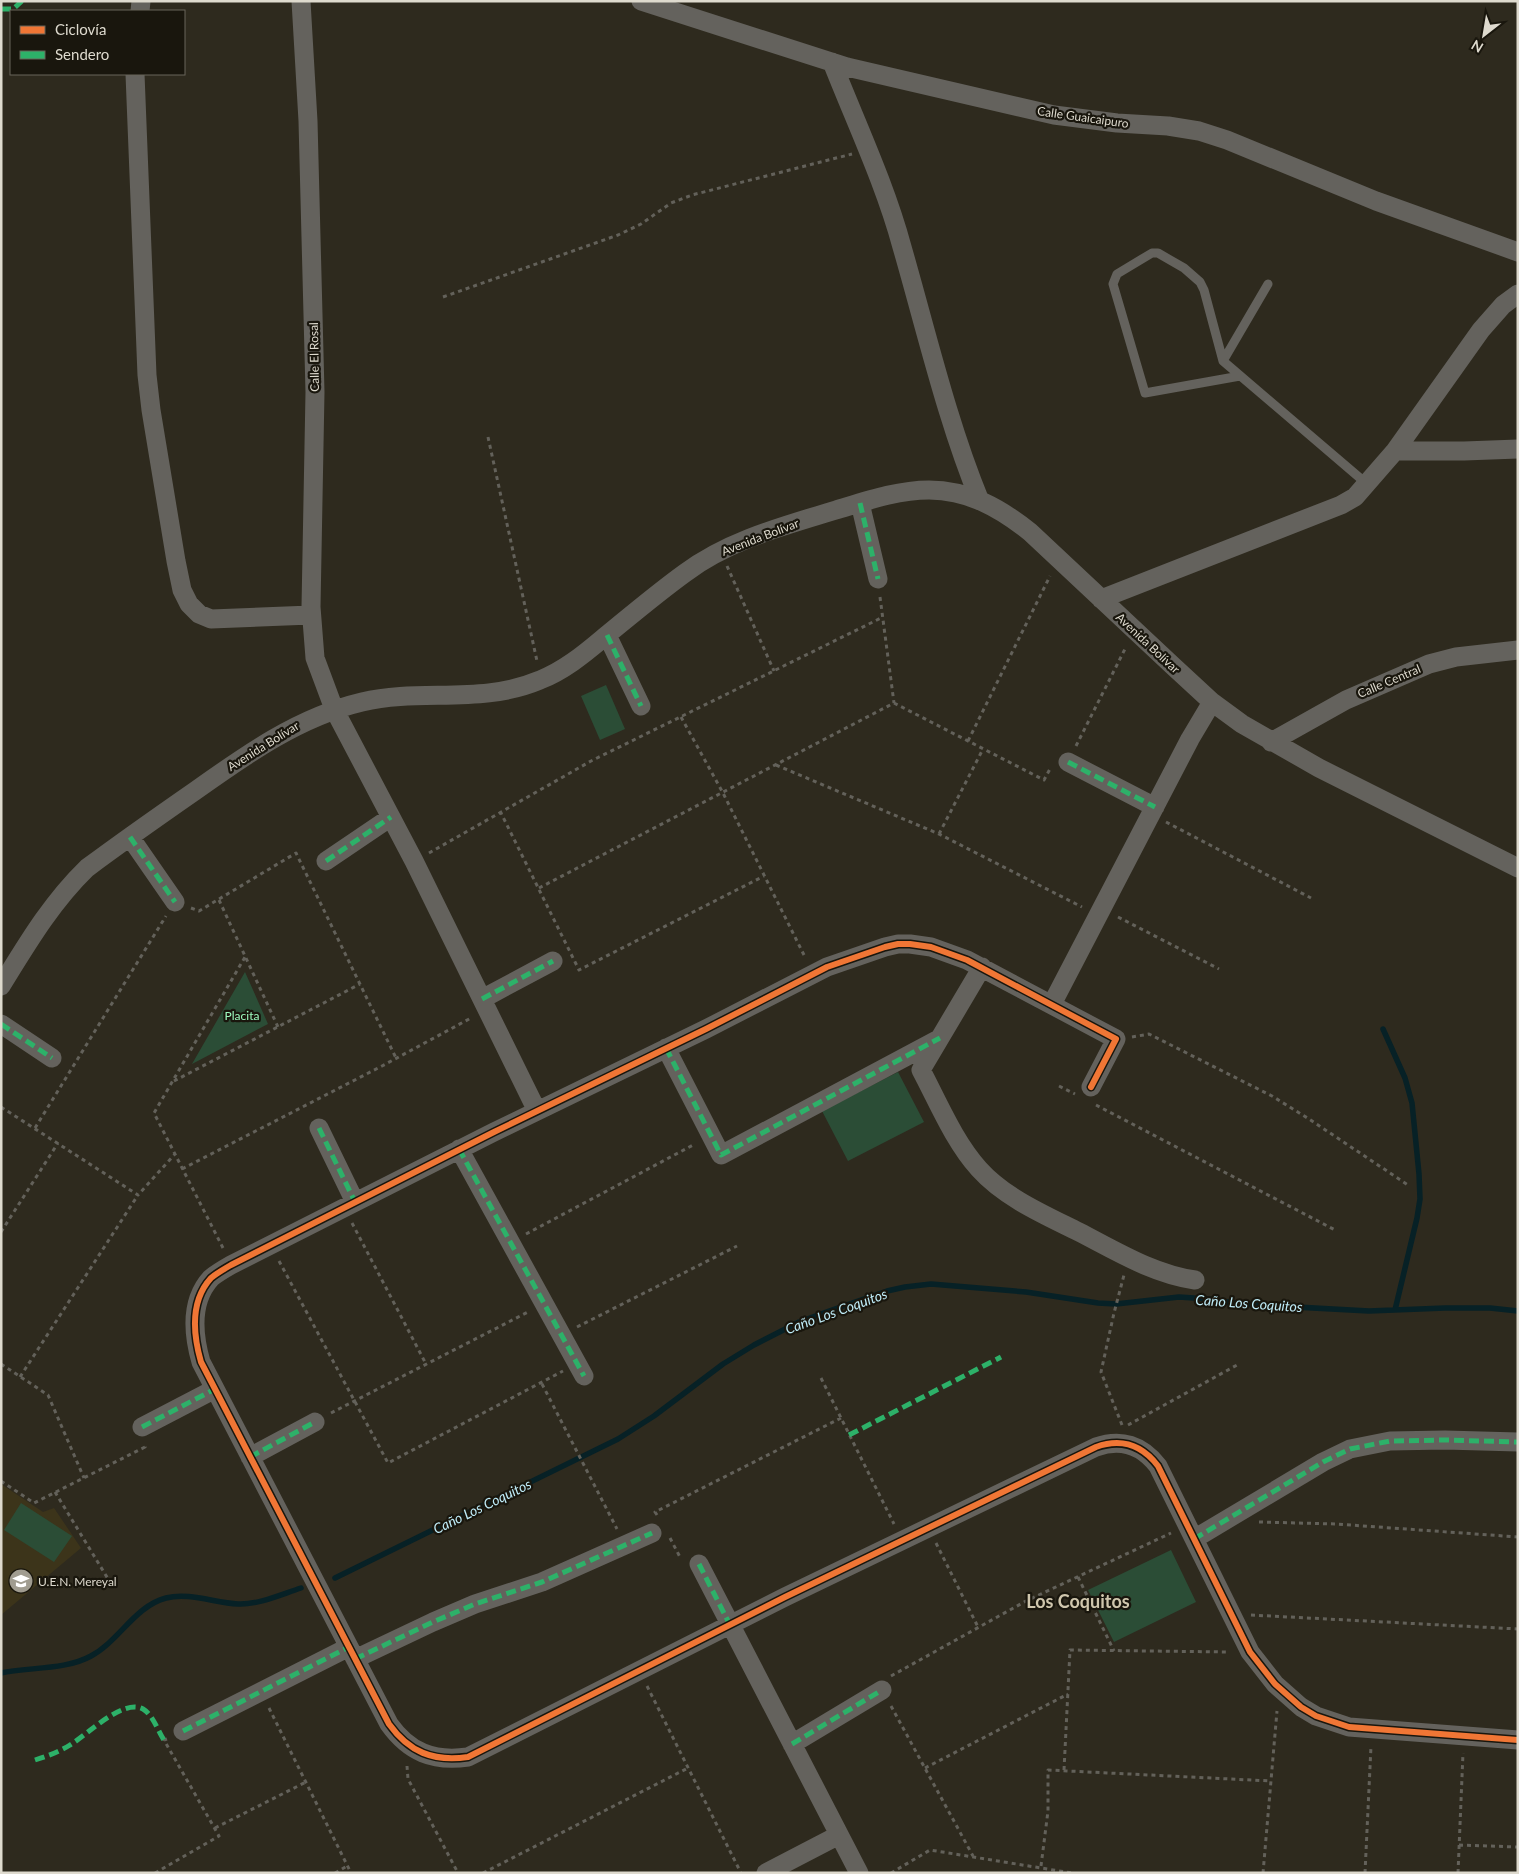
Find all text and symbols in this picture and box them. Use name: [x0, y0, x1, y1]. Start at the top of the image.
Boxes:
legend: [10, 10, 185, 75]
north arrow: [1459, 10, 1509, 60]
text: Ciclovía: [55, 20, 106, 38]
text: N: [1468, 37, 1486, 57]
text: Sendero: [55, 45, 109, 63]
street label: Calle Guaicaipuro: [1036, 103, 1130, 131]
street label: Calle El Rosal: [306, 322, 322, 392]
street label: Avenida Bolívar: [719, 515, 802, 559]
street label: Avenida Bolívar: [1113, 610, 1184, 677]
street label: Calle Central: [1355, 661, 1423, 701]
street label: Avenida Bolívar: [224, 718, 302, 774]
park label: Placita: [225, 1008, 259, 1023]
water label: Caño Los Coquitos: [783, 1285, 890, 1337]
water label: Caño Los Coquitos: [1195, 1291, 1304, 1315]
water label: Caño Los Coquitos: [430, 1475, 534, 1537]
school or university icon: U.E.N. Mereyal: [8, 1568, 34, 1594]
place label: U.E.N. Mereyal: [38, 1574, 117, 1589]
district label: Los Coquitos: [1026, 1590, 1130, 1612]

